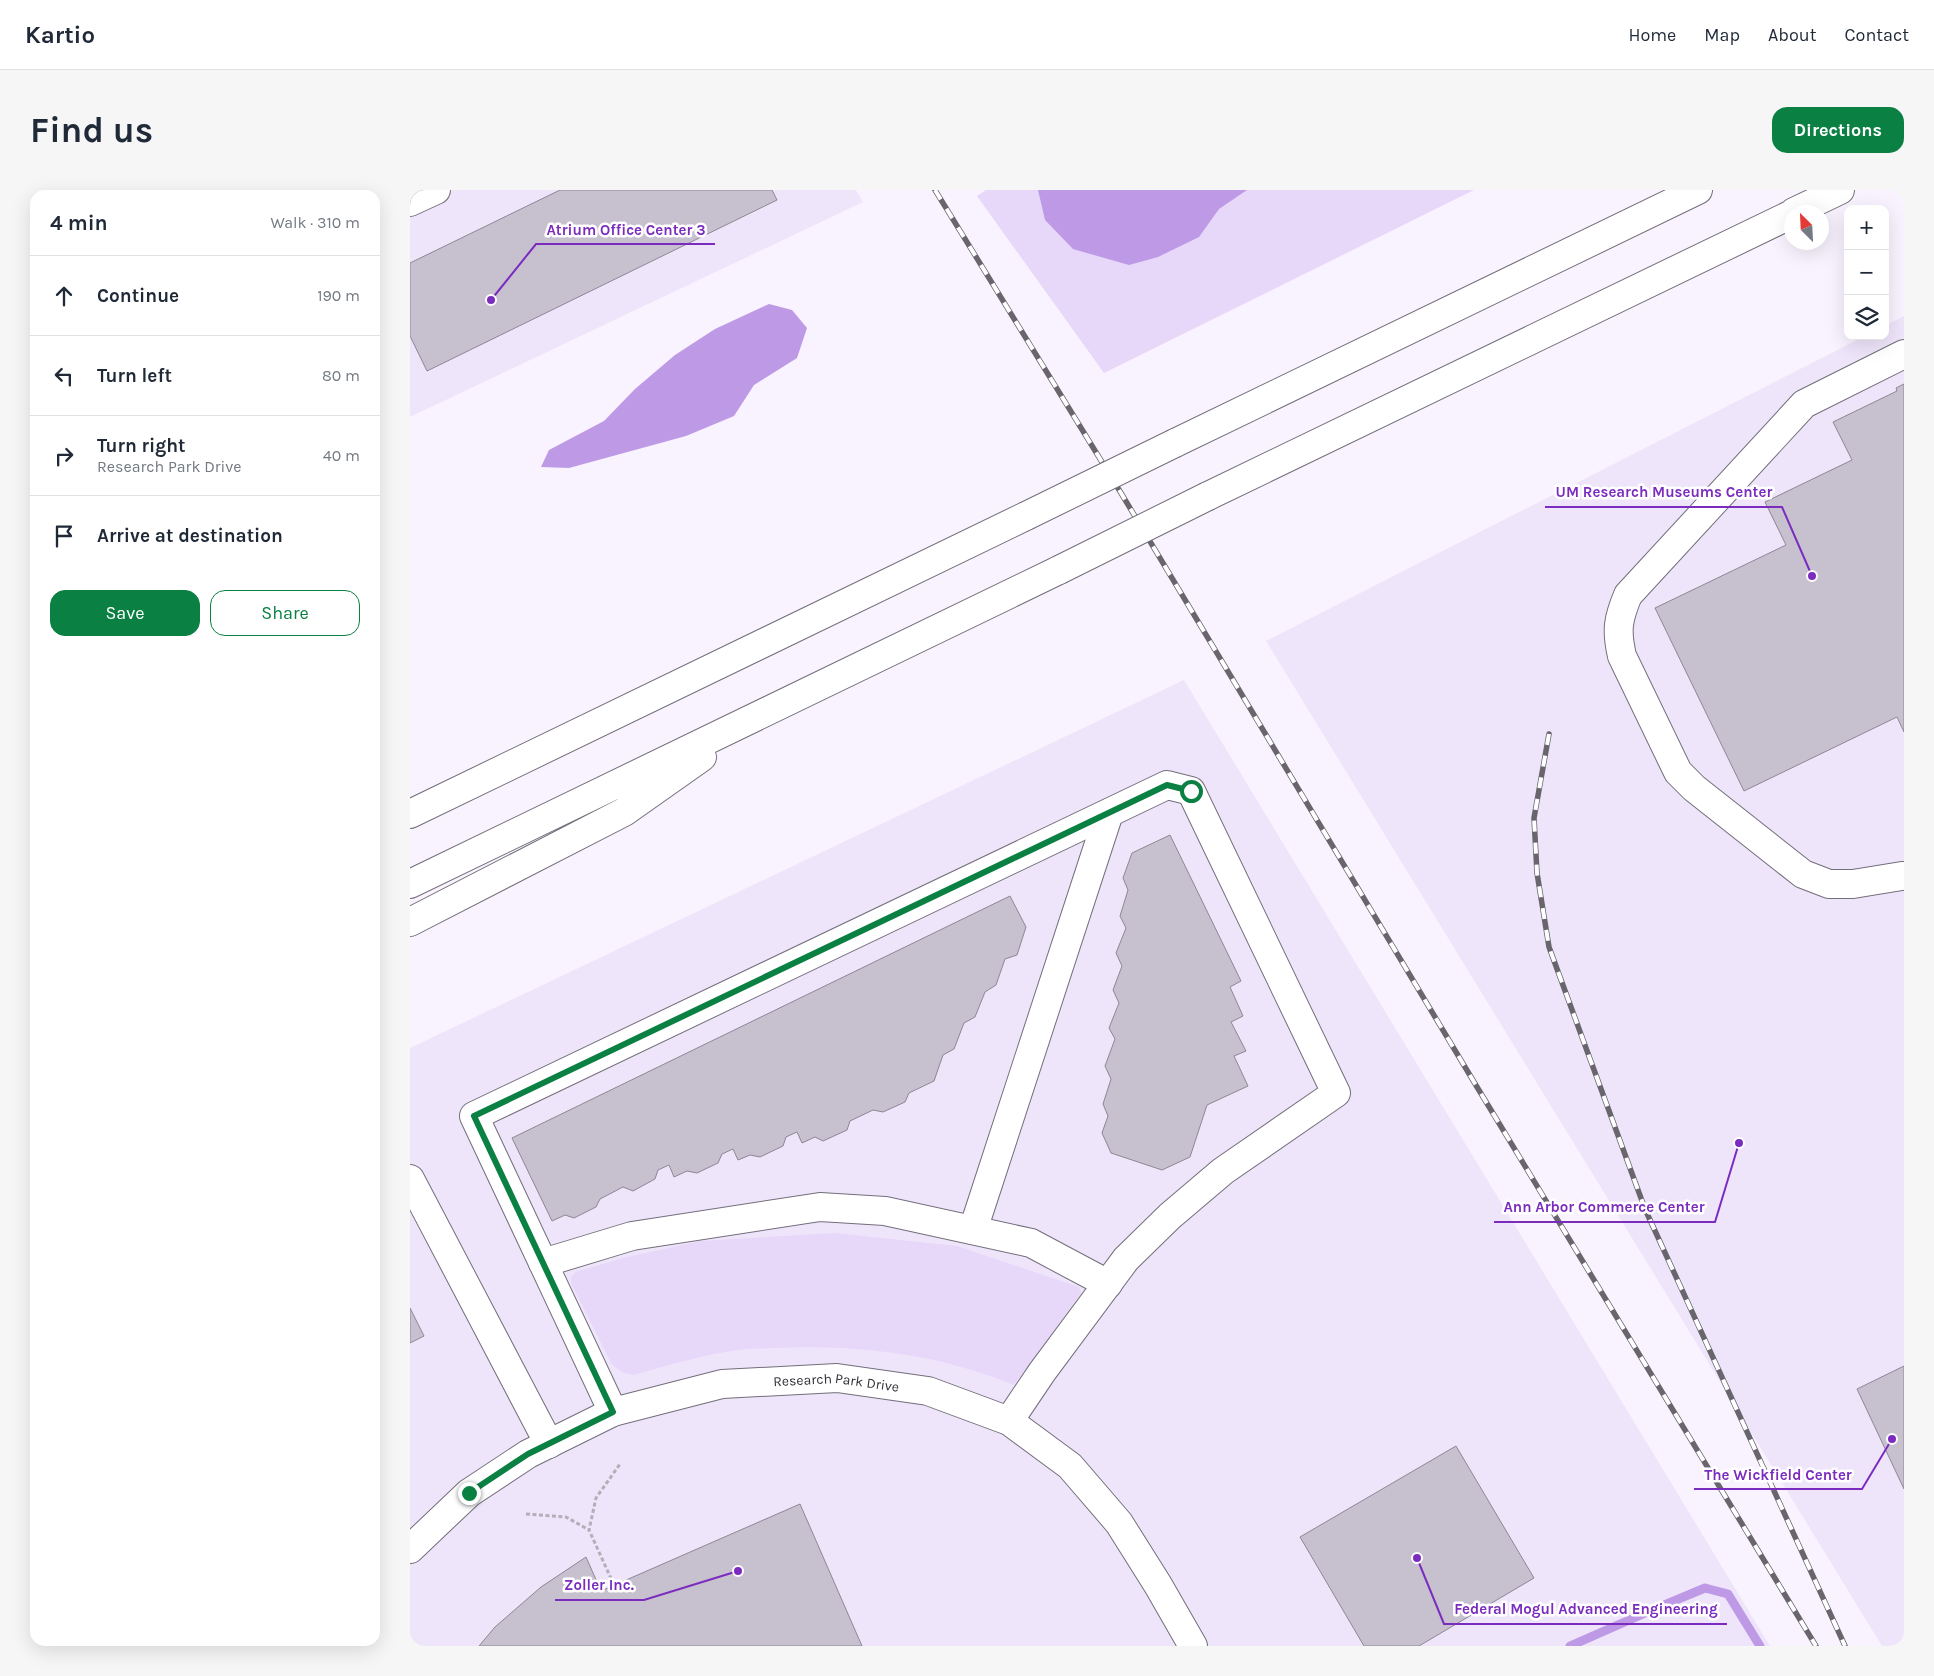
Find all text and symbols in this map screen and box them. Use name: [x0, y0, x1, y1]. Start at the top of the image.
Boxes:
text: Kartio: [25, 21, 95, 49]
text: Home: [1628, 24, 1676, 46]
text: Map: [1704, 24, 1740, 46]
text: About: [1768, 24, 1817, 46]
text: Contact: [1845, 24, 1909, 46]
button: Directions: [1772, 107, 1904, 153]
text: Find us: [30, 110, 153, 151]
north arrow: [1784, 205, 1829, 250]
map controls: [1844, 205, 1889, 340]
button: +: [1844, 205, 1889, 250]
text: 4 min: [50, 211, 108, 235]
text: Walk · 310 m: [270, 213, 360, 232]
callout: Atrium Office Center 3: [536, 214, 715, 244]
text: Atrium Office Center 3: [546, 221, 706, 239]
button: −: [1844, 250, 1889, 295]
icon: ahead: [50, 282, 78, 310]
text: Continue: [97, 285, 179, 307]
text: 190 m: [317, 286, 360, 305]
button: layers: [1844, 295, 1889, 340]
icon: left: [50, 362, 78, 390]
text: Turn left: [97, 365, 172, 387]
text: 80 m: [322, 366, 360, 385]
text: Turn right: [97, 435, 186, 457]
icon: right: [50, 442, 78, 470]
text: 40 m: [323, 446, 360, 465]
text: Research Park Drive: [97, 457, 242, 476]
callout: UM Research Museums Center: [1545, 477, 1782, 507]
text: UM Research Museums Center: [1556, 483, 1772, 501]
icon: arrive: [50, 522, 78, 550]
text: Arrive at destination: [97, 525, 283, 547]
button: Save: [50, 590, 200, 636]
button: Share: [210, 590, 360, 636]
route start: [1180, 780, 1203, 803]
callout: Ann Arbor Commerce Center: [1494, 1192, 1715, 1222]
text: Ann Arbor Commerce Center: [1503, 1198, 1705, 1216]
street label: Research Park Drive: [773, 1370, 900, 1396]
callout: The Wickfield Center: [1694, 1459, 1862, 1489]
text: The Wickfield Center: [1704, 1466, 1852, 1484]
route end: [458, 1482, 481, 1505]
callout: Zoller Inc.: [555, 1570, 644, 1600]
text: Zoller Inc.: [564, 1576, 634, 1594]
callout: Federal Mogul Advanced Engineering: [1444, 1594, 1727, 1624]
text: Federal Mogul Advanced Engineering: [1454, 1600, 1718, 1618]

